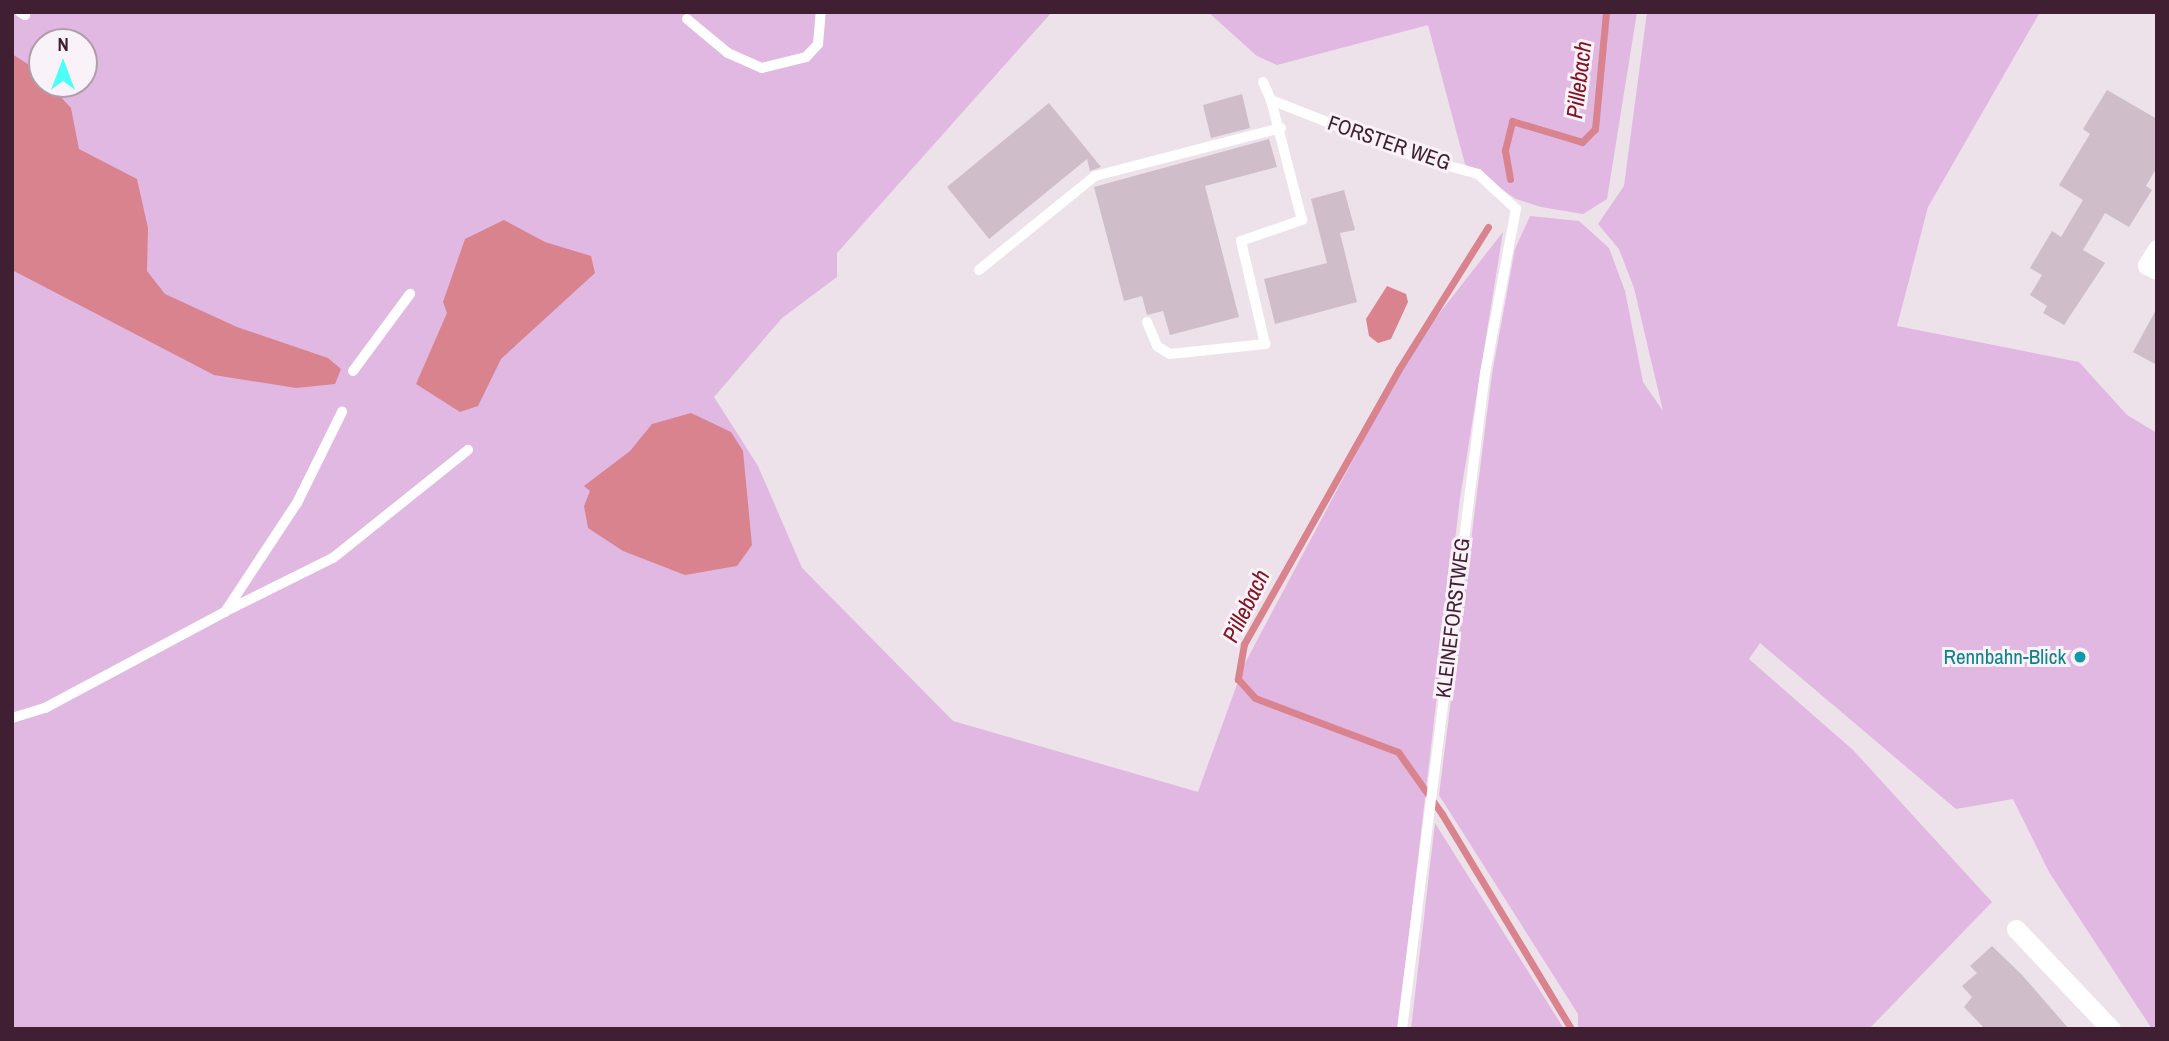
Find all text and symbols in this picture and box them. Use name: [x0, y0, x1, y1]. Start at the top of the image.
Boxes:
north arrow: [28, 28, 98, 98]
text: N: [57, 31, 69, 57]
water label: Pillebach: [1561, 40, 1597, 120]
street label: FORSTER WEG: [1324, 110, 1454, 176]
street label: KLEINEFORSTWEG: [1431, 537, 1475, 699]
water label: Pillebach: [1217, 565, 1275, 647]
place label: Rennbahn-Blick: [1943, 644, 2066, 670]
marker: Rennbahn-Blick: [2072, 649, 2088, 665]

